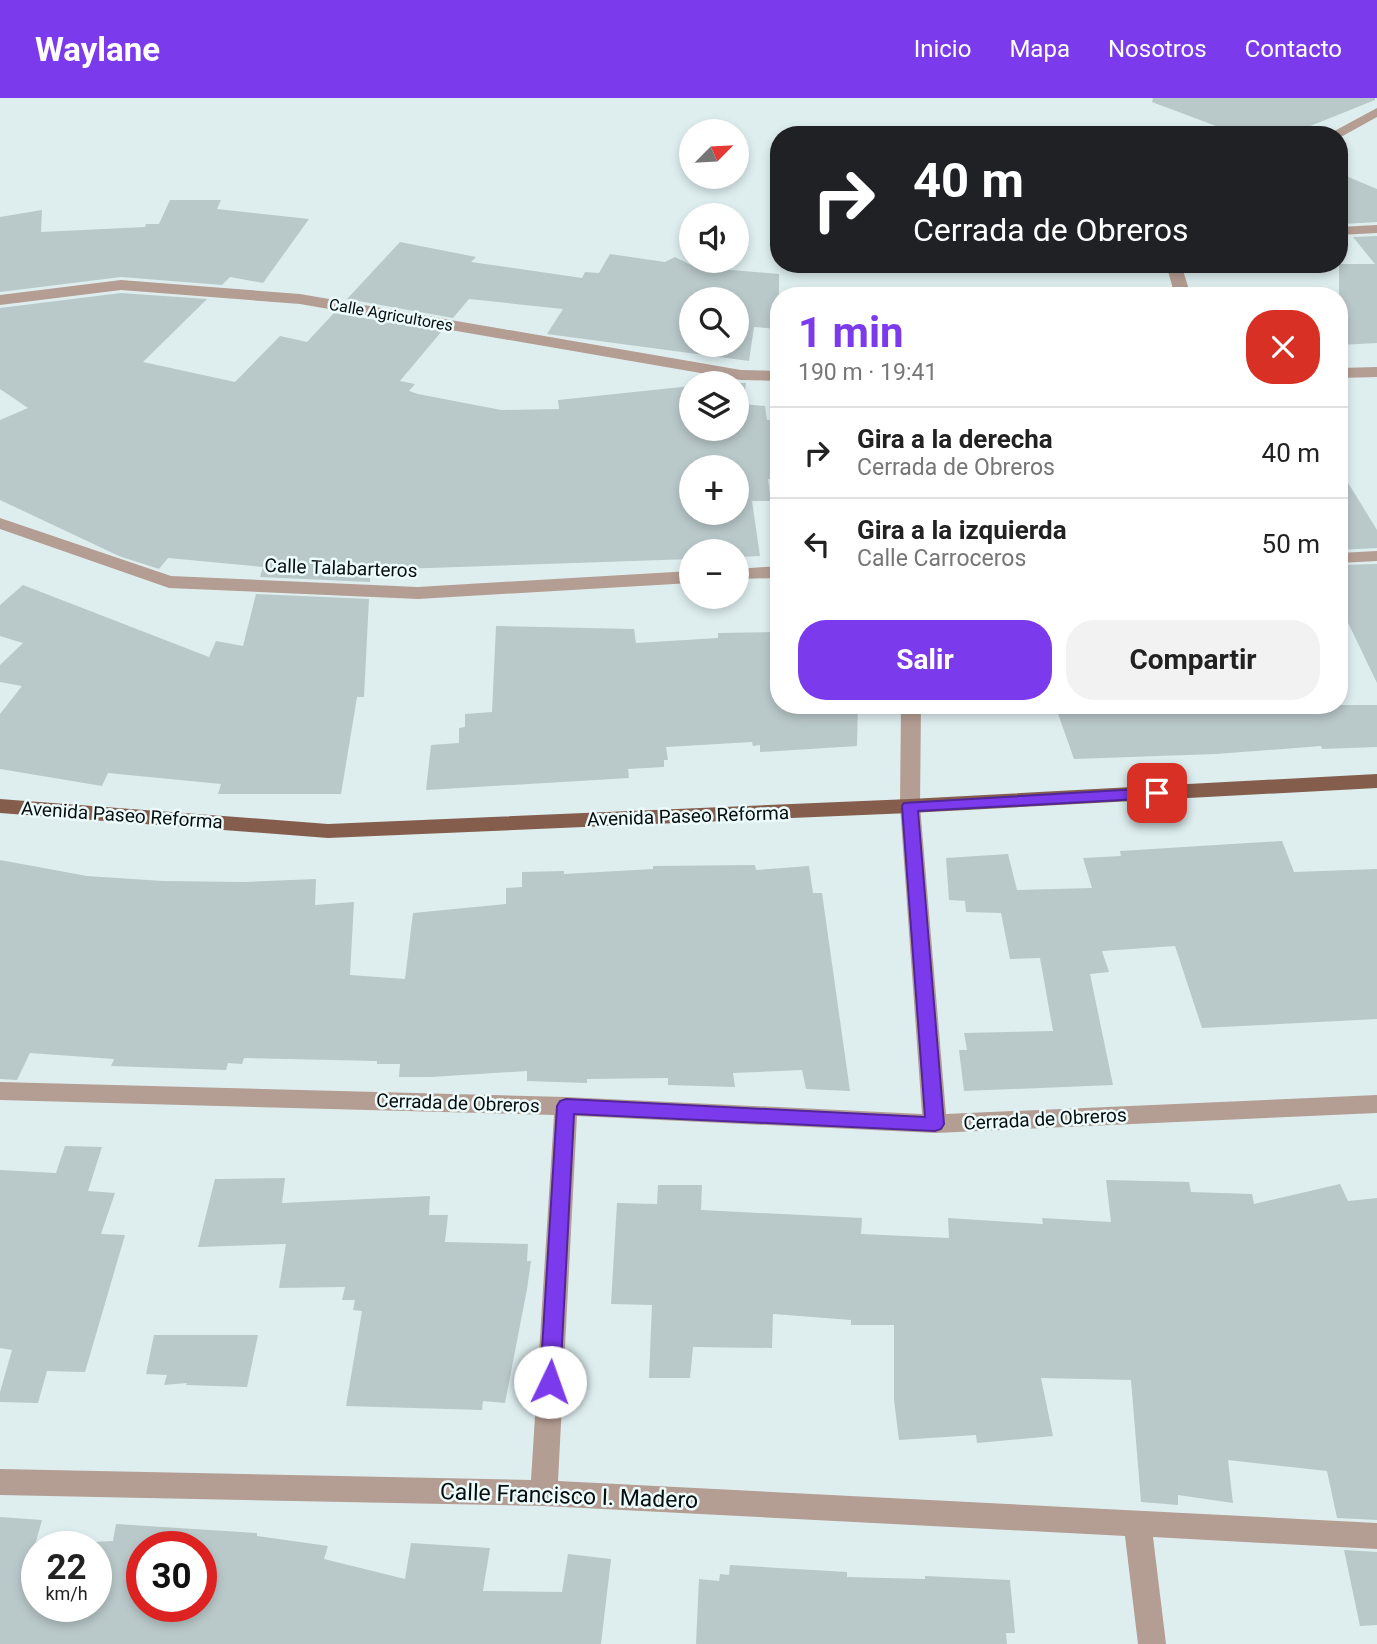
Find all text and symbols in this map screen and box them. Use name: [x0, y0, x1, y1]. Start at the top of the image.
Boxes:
text: Waylane: [35, 30, 160, 69]
text: Inicio: [914, 35, 971, 63]
text: Mapa: [1009, 35, 1070, 63]
text: Nosotros: [1108, 35, 1207, 63]
text: Contacto: [1245, 35, 1342, 63]
north arrow: [679, 119, 749, 189]
map controls: [679, 119, 749, 609]
text: 40 m: [913, 152, 1024, 209]
icon: right: [798, 154, 889, 245]
button: sound: [679, 203, 749, 273]
text: Cerrada de Obreros: [913, 211, 1188, 249]
button: search: [679, 287, 749, 357]
street label: Calle Agricultores: [328, 295, 454, 335]
text: 1 min: [798, 308, 904, 357]
button: close: [1246, 310, 1320, 384]
text: 190 m · 19:41: [798, 359, 937, 386]
button: layers: [679, 371, 749, 441]
text: Gira a la derecha: [857, 424, 1053, 454]
icon: right: [798, 434, 836, 472]
text: 40 m: [1262, 438, 1320, 468]
text: Cerrada de Obreros: [857, 454, 1055, 481]
button: +: [679, 455, 749, 525]
text: Gira a la izquierda: [857, 515, 1067, 545]
icon: left: [798, 525, 836, 563]
text: 50 m: [1262, 529, 1320, 559]
button: −: [679, 539, 749, 609]
text: Calle Carroceros: [857, 545, 1026, 572]
street label: Calle Talabarteros: [264, 554, 418, 582]
button: Salir: [798, 620, 1052, 700]
button: Compartir: [1066, 620, 1320, 700]
pin: [1127, 763, 1187, 823]
icon: arrive: [1138, 774, 1176, 812]
street label: Avenida Paseo Reforma: [20, 796, 224, 834]
street label: Avenida Paseo Reforma: [587, 801, 789, 831]
street label: Cerrada de Obreros: [376, 1089, 540, 1117]
street label: Cerrada de Obreros: [963, 1103, 1127, 1135]
position arrow: [513, 1345, 587, 1419]
street label: Calle Francisco I. Madero: [439, 1478, 699, 1514]
speed limit sign: 30: [126, 1531, 217, 1622]
text: 22: [46, 1547, 87, 1588]
text: km/h: [45, 1583, 88, 1604]

